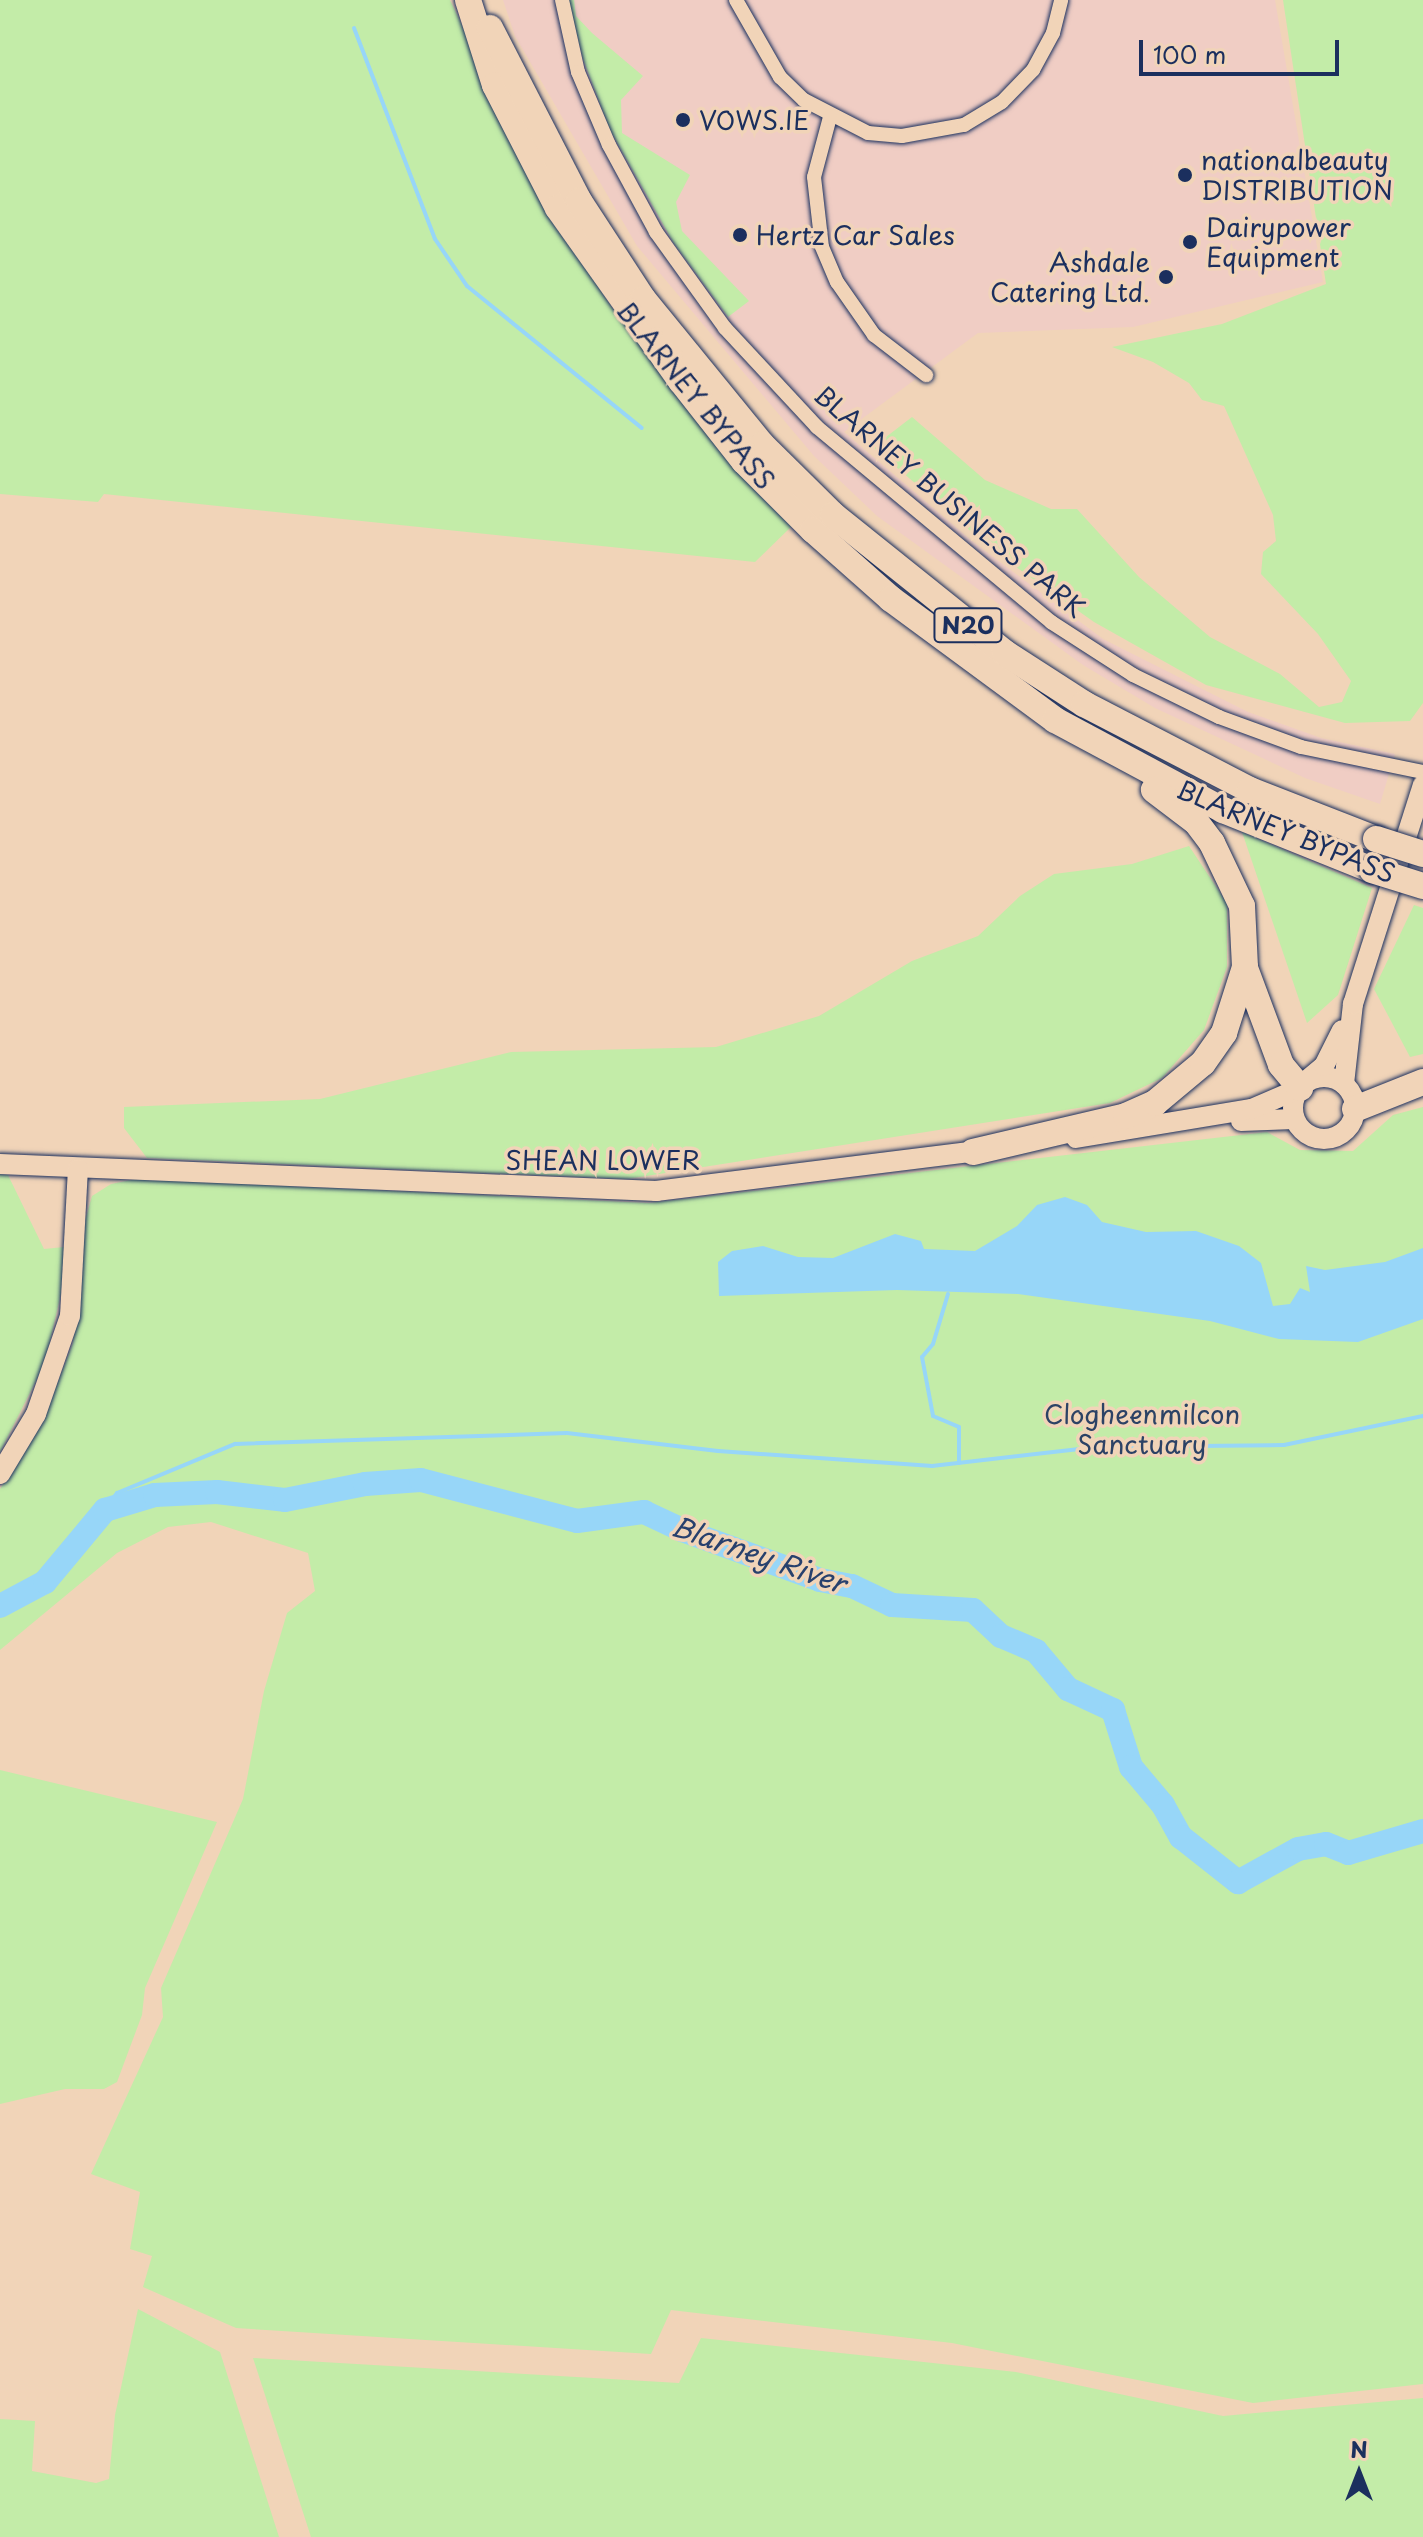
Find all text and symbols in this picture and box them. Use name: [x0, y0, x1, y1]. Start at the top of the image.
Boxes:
scale bar: [1143, 24, 1343, 74]
text: 100 m: [1153, 36, 1226, 72]
place label: VOWS.IE: [699, 104, 809, 136]
marker: VOWS.IE: [674, 111, 692, 129]
place label: nationalbeauty DISTRIBUTION: [1201, 144, 1393, 206]
marker: nationalbeauty DISTRIBUTION: [1176, 166, 1194, 184]
place label: Dairypower Equipment: [1206, 211, 1351, 272]
place label: Hertz Car Sales: [756, 219, 956, 251]
marker: Hertz Car Sales: [731, 226, 749, 244]
marker: Dairypower Equipment: [1181, 233, 1199, 251]
place label: Ashdale Catering Ltd.: [989, 246, 1150, 308]
marker: Ashdale Catering Ltd.: [1157, 268, 1175, 286]
street label: BLARNEY BYPASS: [610, 294, 782, 496]
street label: BLARNEY BUSINESS PARK: [807, 378, 1093, 624]
road number: N20: [932, 605, 1004, 645]
street label: BLARNEY BYPASS: [1172, 773, 1400, 889]
street label: SHEAN LOWER: [506, 1144, 700, 1176]
park label: Clogheenmilcon Sanctuary: [1044, 1398, 1240, 1460]
water label: Blarney River: [667, 1508, 851, 1600]
text: N: [1350, 2432, 1368, 2465]
north arrow: [1319, 2433, 1399, 2513]

